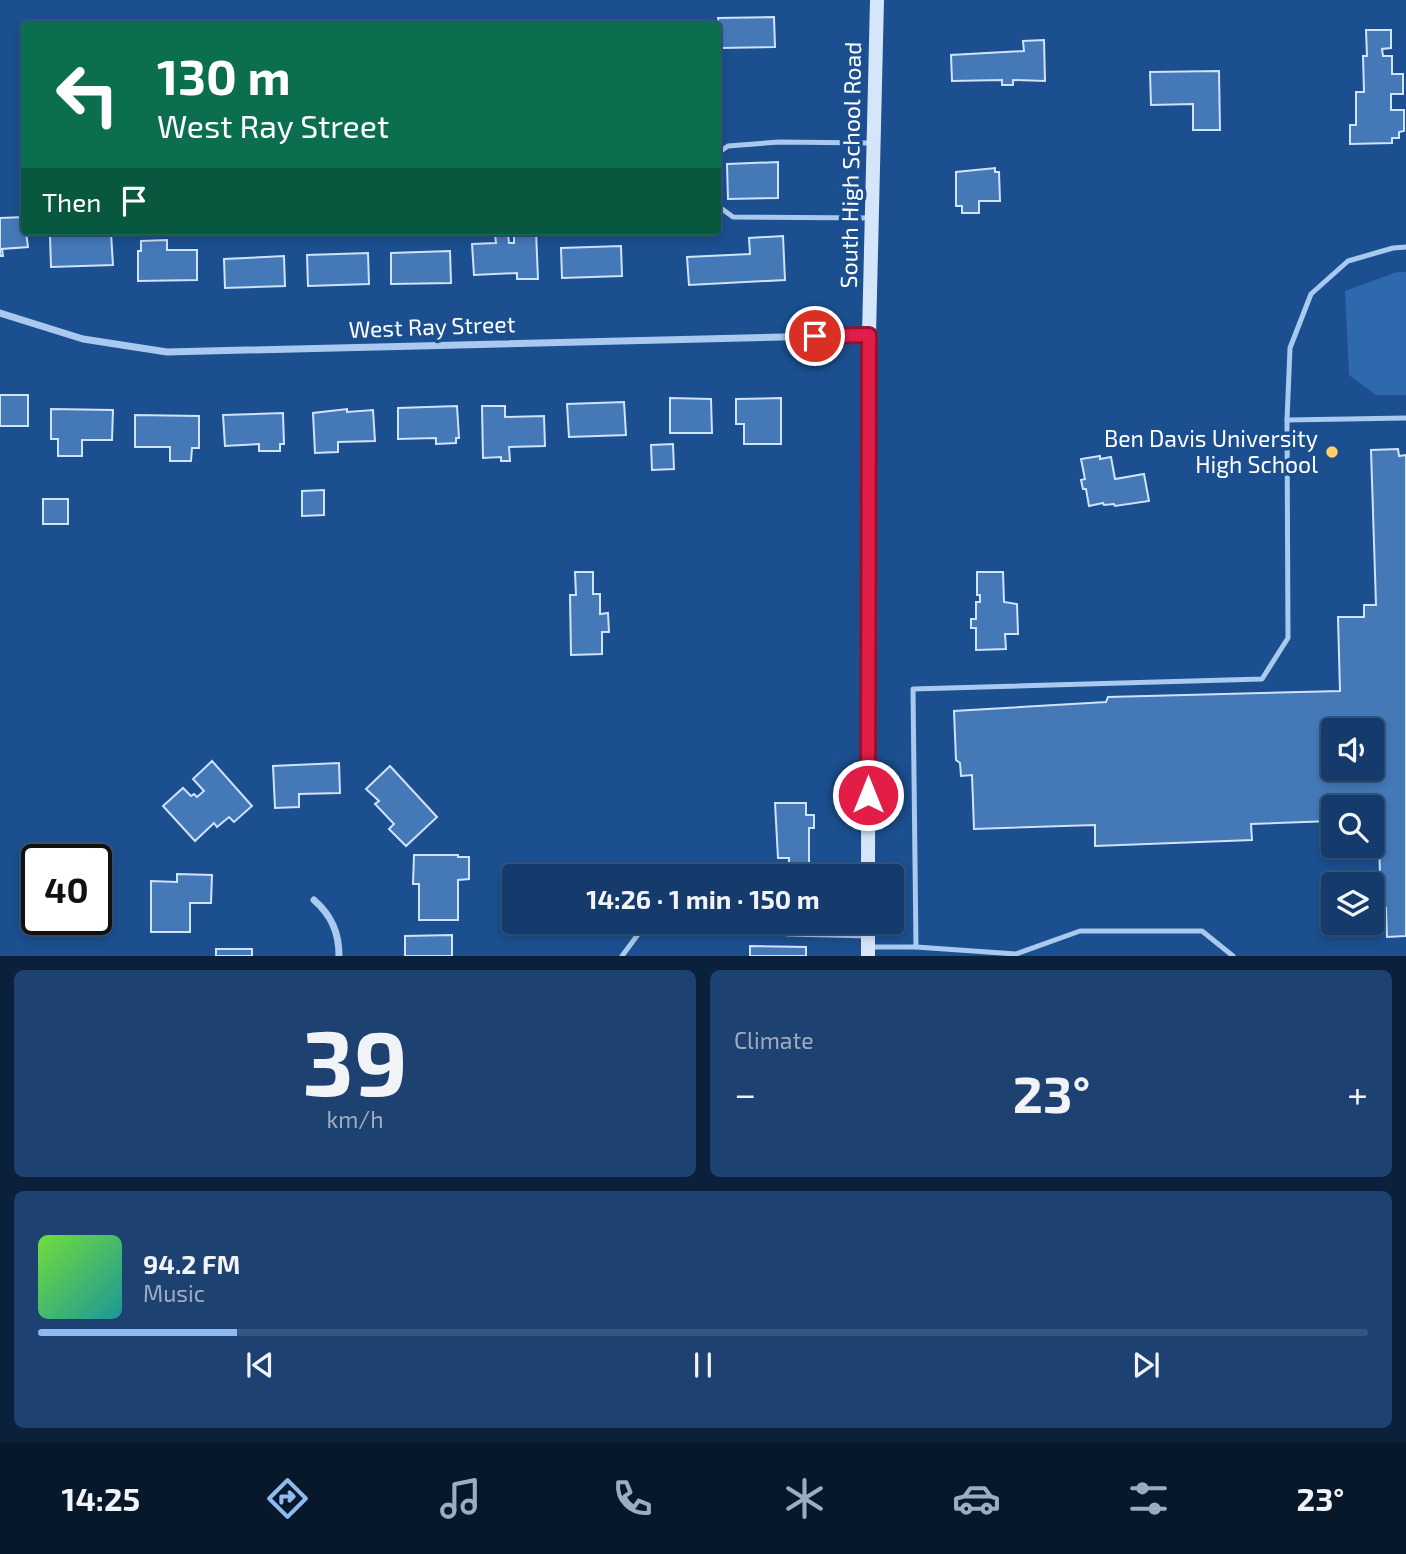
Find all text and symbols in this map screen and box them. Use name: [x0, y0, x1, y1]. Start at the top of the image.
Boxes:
street label: South High School Road: [834, 41, 866, 289]
text: 130 m: [157, 46, 291, 105]
icon: left: [42, 49, 133, 140]
text: West Ray Street: [157, 106, 389, 144]
icon: arrive: [115, 182, 153, 220]
text: Then: [42, 186, 101, 217]
pin: [785, 306, 845, 366]
street label: West Ray Street: [348, 309, 516, 343]
icon: arrive: [796, 317, 834, 355]
place label: Ben Davis University High School: [1104, 424, 1318, 478]
marker: Ben Davis University High School: [1324, 444, 1340, 460]
map controls: [1321, 718, 1384, 935]
button: sound: [1321, 718, 1384, 781]
position arrow: [831, 758, 905, 832]
button: search: [1321, 795, 1384, 858]
speed limit sign: 40: [21, 844, 112, 935]
button: layers: [1321, 872, 1384, 935]
text: 14:26 · 1 min · 150 m: [586, 883, 820, 914]
text: 39: [302, 1005, 408, 1114]
text: Climate: [734, 1026, 814, 1054]
text: 23°: [1013, 1061, 1090, 1123]
text: −: [734, 1070, 756, 1116]
text: +: [1347, 1070, 1368, 1116]
text: km/h: [326, 1105, 384, 1133]
text: 94.2 FM: [143, 1248, 240, 1279]
text: Music: [143, 1279, 205, 1307]
icon: previous: [241, 1346, 279, 1384]
icon: pause: [684, 1346, 722, 1384]
icon: next: [1127, 1346, 1165, 1384]
icon: directions: [263, 1474, 312, 1523]
icon: music: [436, 1474, 485, 1523]
icon: phone: [608, 1474, 657, 1523]
icon: climate: [780, 1474, 829, 1523]
icon: car: [952, 1474, 1001, 1523]
icon: filters: [1124, 1474, 1173, 1523]
text: 14:25: [62, 1479, 140, 1517]
text: 23°: [1297, 1479, 1344, 1517]

